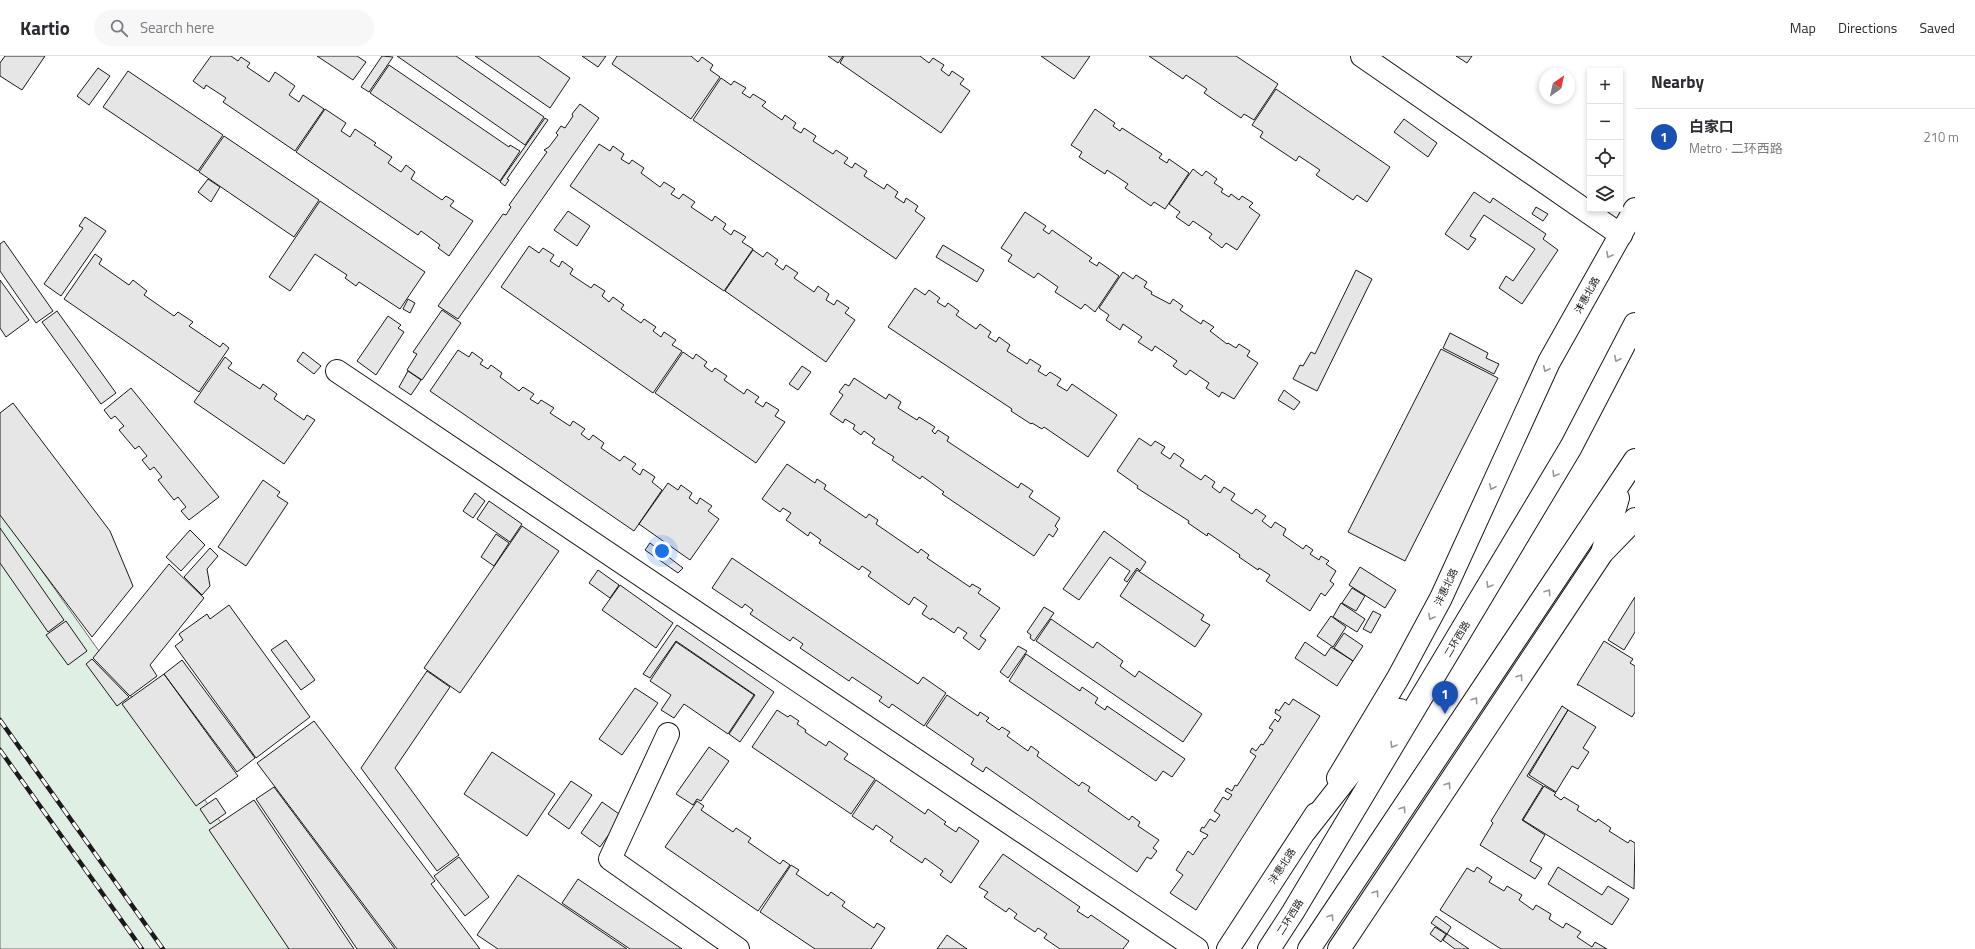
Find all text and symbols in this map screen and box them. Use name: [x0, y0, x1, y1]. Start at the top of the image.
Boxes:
search box: [94, 10, 374, 46]
text: Kartio: [20, 13, 70, 42]
text: Search here: [140, 16, 214, 39]
icon: search: [108, 17, 130, 39]
text: Map: [1790, 17, 1816, 38]
text: Directions: [1838, 17, 1897, 38]
text: Saved: [1919, 17, 1955, 38]
north arrow: [1539, 68, 1575, 104]
map controls: [1587, 68, 1623, 212]
button: +: [1587, 68, 1623, 104]
text: Nearby: [1651, 69, 1704, 95]
button: −: [1587, 104, 1623, 140]
text: 白家口: [1689, 115, 1734, 138]
text: 1: [1660, 127, 1668, 147]
text: 210 m: [1923, 127, 1959, 147]
text: Metro · 二环西路: [1689, 138, 1783, 158]
button: locate: [1587, 140, 1623, 176]
button: layers: [1587, 176, 1623, 212]
one-way arrow: [1607, 251, 1614, 258]
street label: 沣惠北路: [1571, 274, 1603, 316]
one-way arrow: [1614, 355, 1622, 362]
one-way arrow: [1543, 364, 1551, 372]
one-way arrow: [1553, 469, 1560, 477]
one-way arrow: [1489, 483, 1497, 490]
your location: [652, 541, 672, 561]
street label: 沣惠北路: [1430, 566, 1462, 608]
one-way arrow: [1486, 581, 1493, 588]
one-way arrow: [1543, 590, 1550, 597]
one-way arrow: [1428, 613, 1436, 620]
street label: 二环西路: [1440, 618, 1474, 660]
one-way arrow: [1515, 674, 1522, 681]
pin: 1: [1432, 681, 1458, 714]
one-way arrow: [1470, 698, 1477, 705]
one-way arrow: [1391, 741, 1398, 748]
one-way arrow: [1443, 782, 1451, 789]
one-way arrow: [1398, 806, 1405, 813]
street label: 沣惠北路: [1265, 845, 1299, 887]
one-way arrow: [1371, 890, 1379, 897]
street label: 二环西路: [1273, 896, 1307, 938]
one-way arrow: [1326, 914, 1333, 921]

